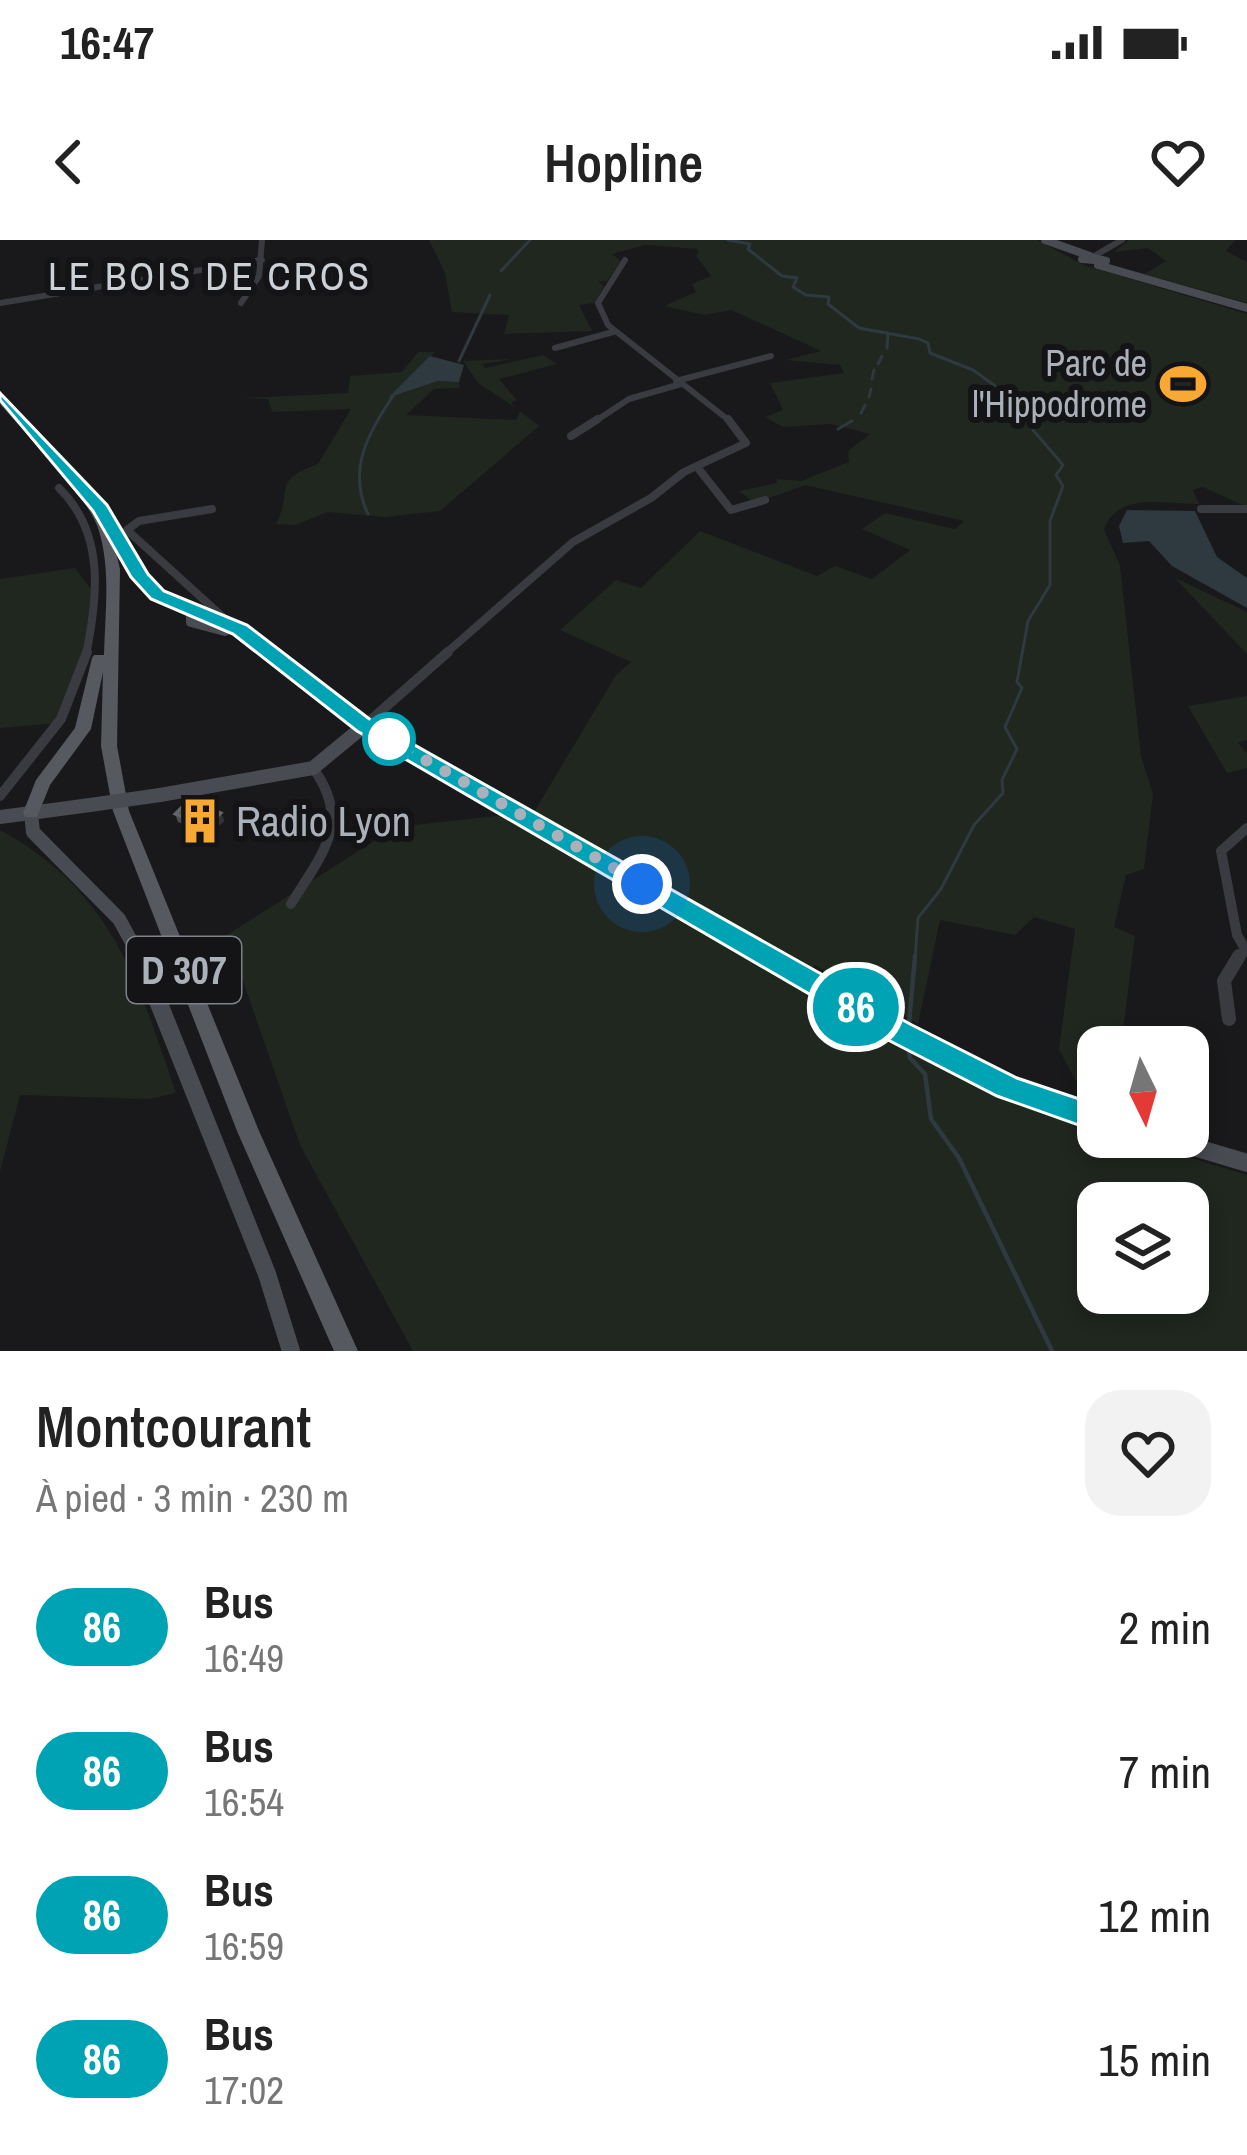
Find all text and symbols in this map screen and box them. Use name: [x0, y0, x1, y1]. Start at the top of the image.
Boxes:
text: 16:47: [60, 12, 154, 73]
text: Hopline: [544, 126, 703, 199]
icon: back: [36, 129, 102, 195]
icon: heart: [1145, 129, 1211, 195]
district label: LE BOIS DE CROS: [48, 250, 372, 302]
place label: Parc de l'Hippodrome: [972, 339, 1147, 428]
sports icon: Parc de l'Hippodrome: [1158, 359, 1208, 409]
unlabelled marker: [364, 714, 414, 764]
place label: Radio Lyon: [236, 793, 411, 849]
building icon: Radio Lyon: [175, 796, 225, 846]
your location: [612, 854, 672, 914]
road number: D 307: [127, 937, 241, 1003]
line badge: 86: [802, 968, 910, 1046]
text: 86: [837, 979, 875, 1035]
north arrow: [1077, 1026, 1209, 1158]
map controls: [1077, 1026, 1209, 1314]
button: layers: [1077, 1182, 1209, 1314]
text: Montcourant: [36, 1388, 311, 1465]
button: heart: [1085, 1390, 1211, 1516]
text: À pied · 3 min · 230 m: [36, 1472, 349, 1524]
text: Bus: [204, 1571, 274, 1632]
text: 2 min: [1119, 1597, 1211, 1658]
text: 86: [83, 1599, 121, 1655]
text: 16:49: [204, 1632, 284, 1684]
text: Bus: [204, 1715, 274, 1776]
text: 7 min: [1119, 1741, 1211, 1802]
text: 86: [83, 1743, 121, 1799]
text: 16:54: [204, 1776, 284, 1828]
text: Bus: [204, 1859, 274, 1920]
text: 12 min: [1098, 1885, 1211, 1946]
text: 86: [83, 1887, 121, 1943]
text: 16:59: [204, 1920, 284, 1972]
text: Bus: [204, 2003, 274, 2064]
text: 15 min: [1098, 2029, 1211, 2090]
text: 86: [83, 2031, 121, 2087]
text: 17:02: [204, 2064, 284, 2116]

